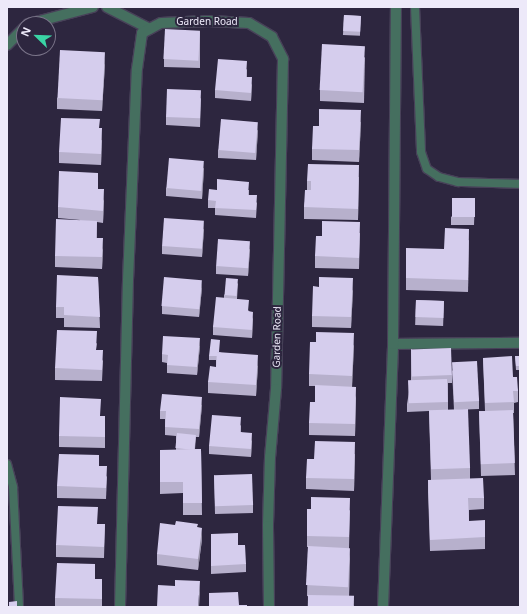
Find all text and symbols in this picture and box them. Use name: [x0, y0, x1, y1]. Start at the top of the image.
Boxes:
north arrow: [16, 16, 56, 56]
street label: Garden Road: [176, 16, 238, 28]
text: N: [17, 24, 34, 39]
street label: Garden Road: [270, 306, 284, 368]

